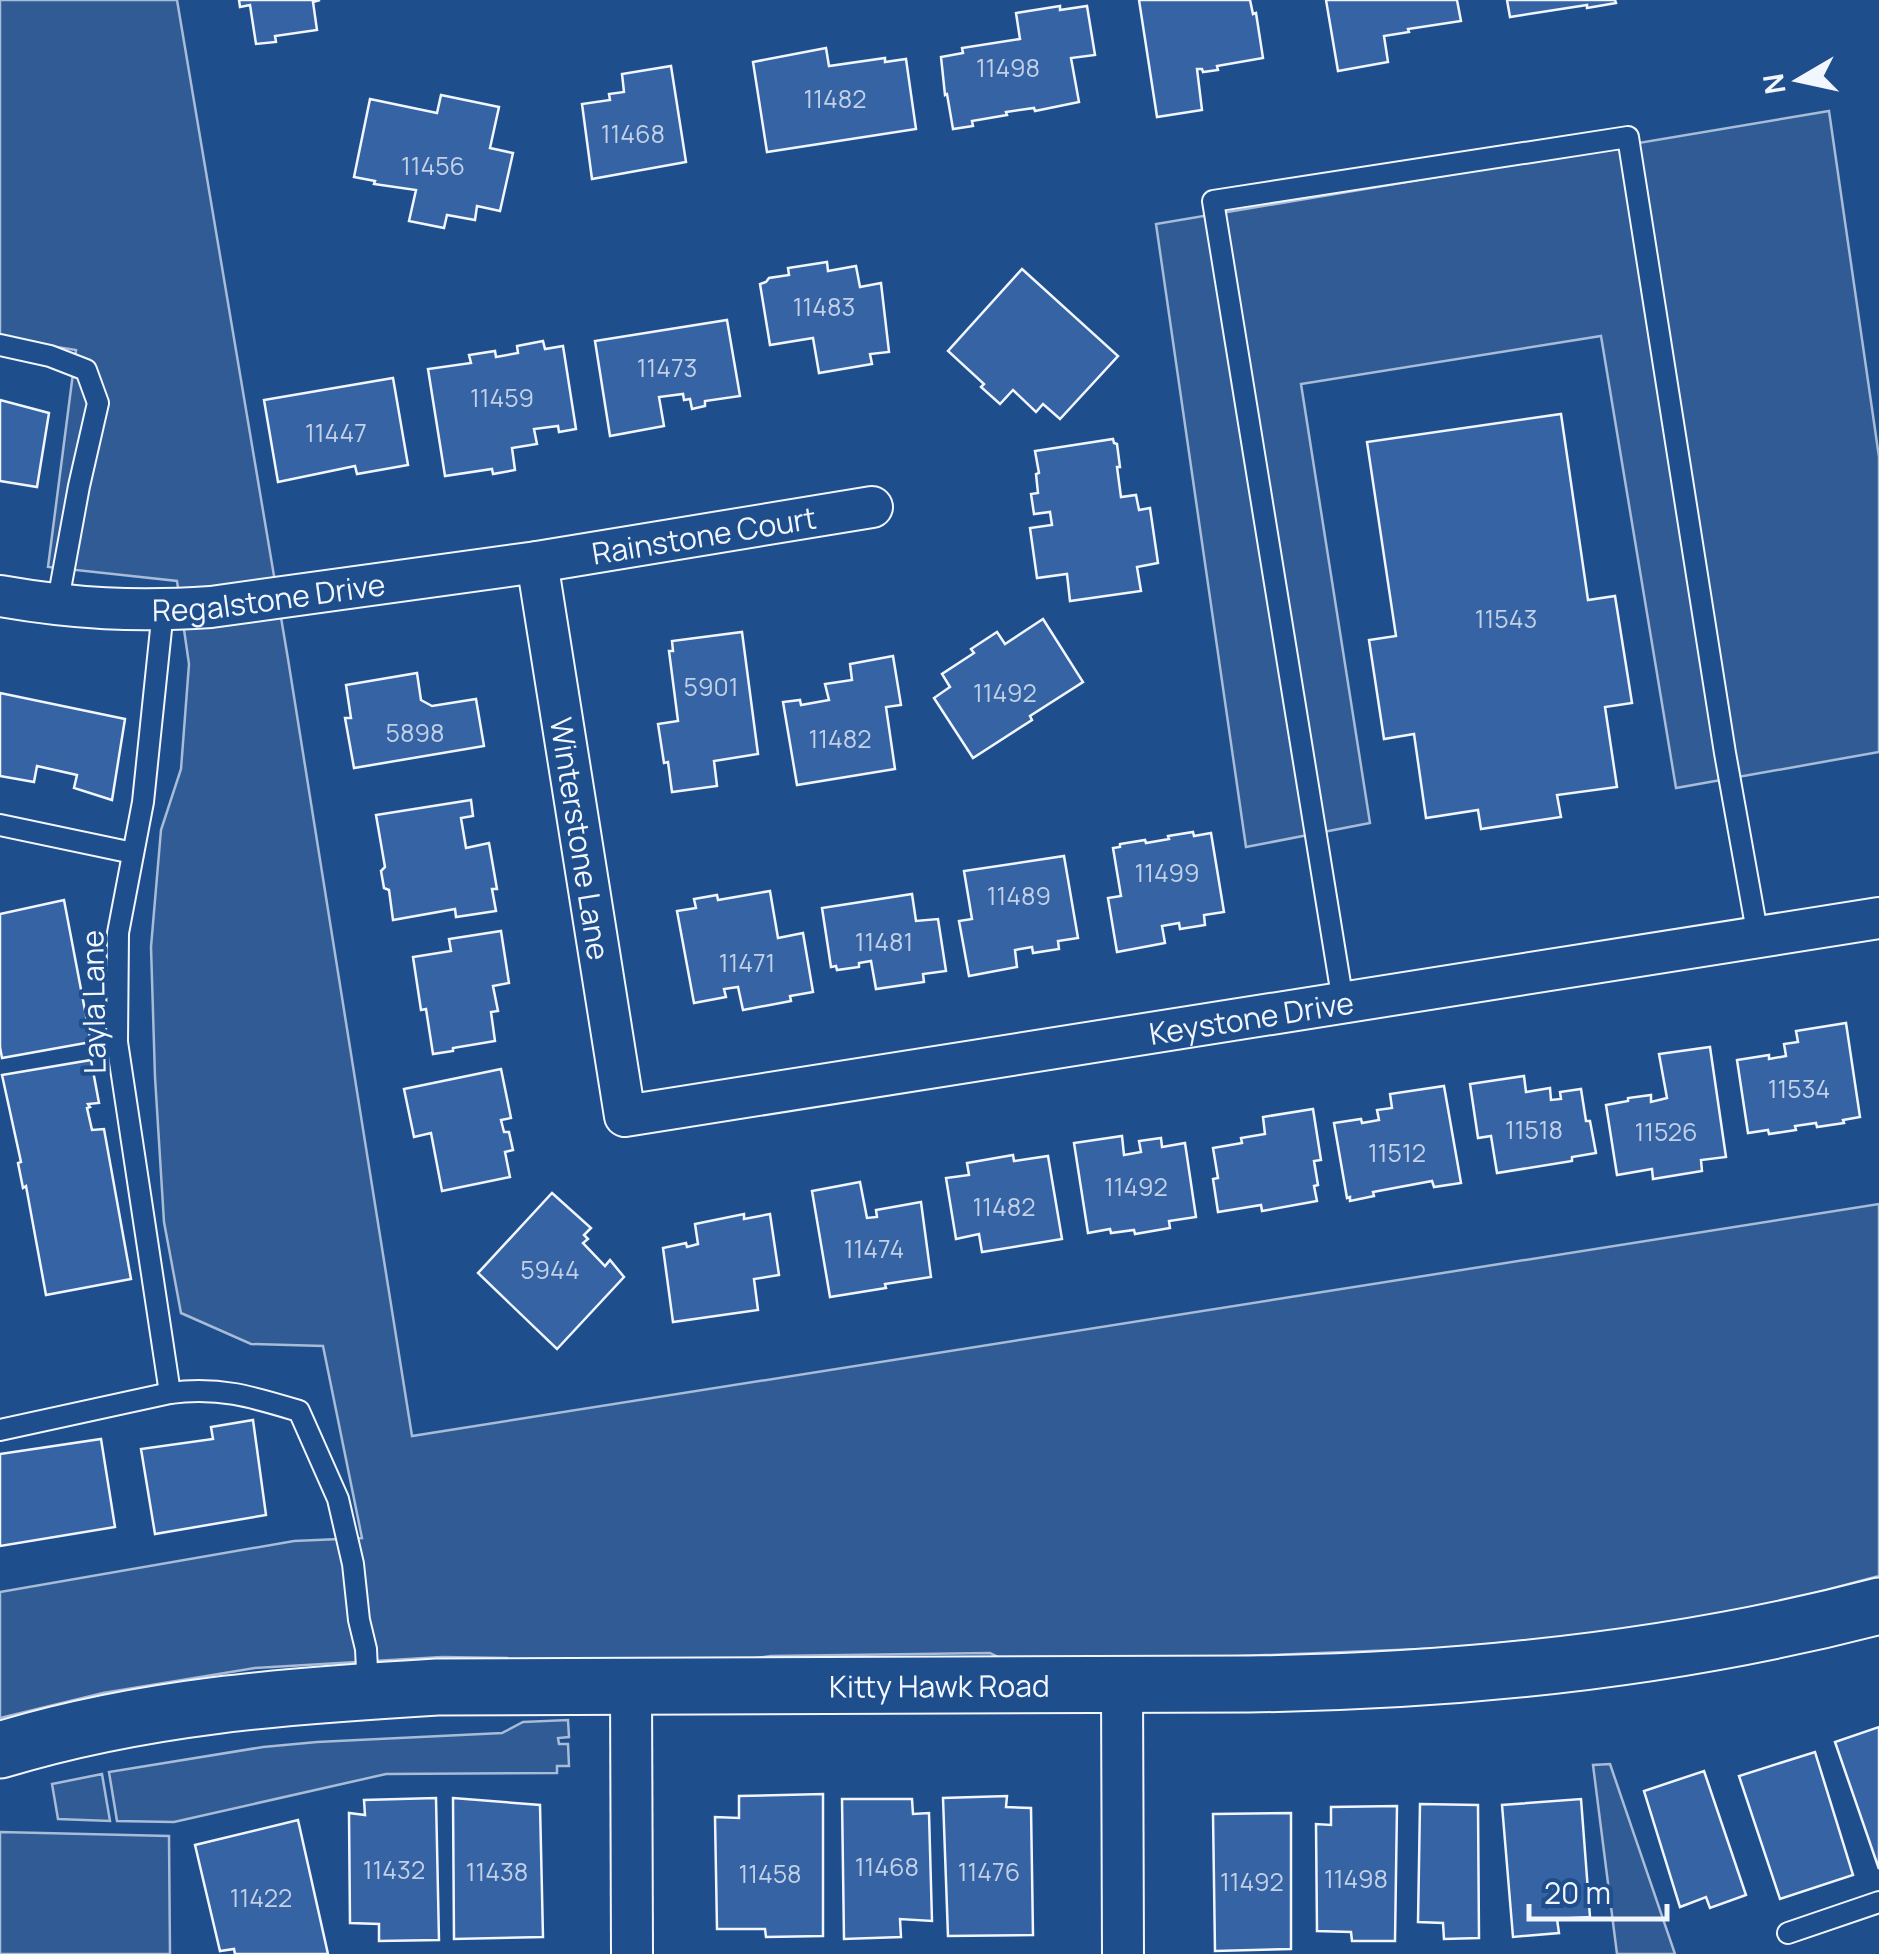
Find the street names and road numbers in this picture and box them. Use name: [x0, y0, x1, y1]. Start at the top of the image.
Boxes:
street label: Rainstone Court: [589, 496, 819, 573]
street label: Regalstone Drive: [152, 563, 387, 630]
street label: Winterstone Lane: [541, 714, 620, 963]
street label: Layla Lane: [71, 930, 115, 1074]
street label: Keystone Drive: [1146, 981, 1356, 1053]
street label: Kitty Hawk Road: [829, 1664, 1050, 1706]

